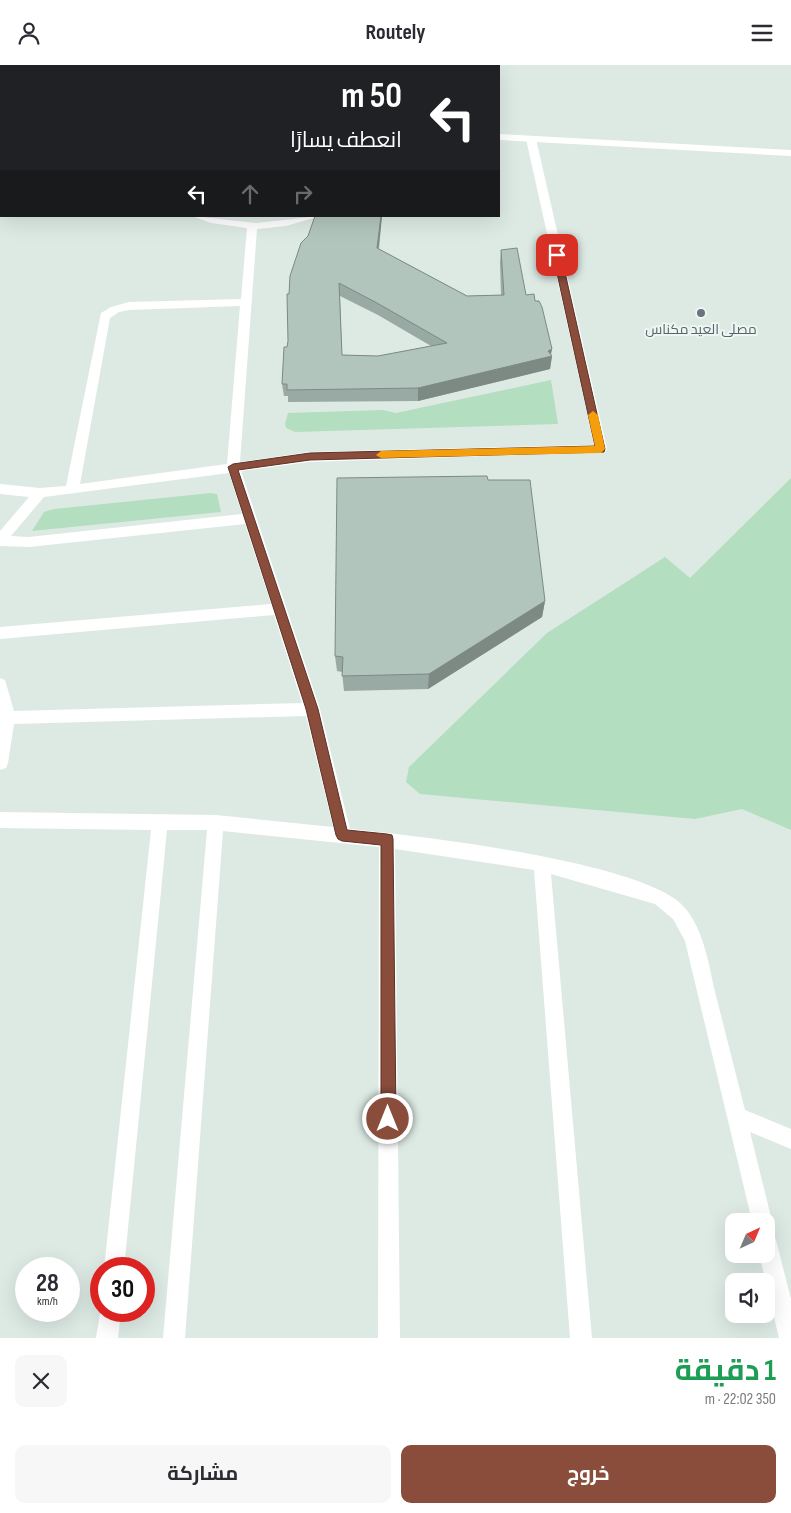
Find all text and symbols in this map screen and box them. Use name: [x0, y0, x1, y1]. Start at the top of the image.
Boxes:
icon: person: [15, 19, 43, 47]
text: Routely: [366, 19, 425, 46]
icon: menu: [748, 19, 776, 47]
text: 50 m: [341, 75, 402, 118]
icon: left: [420, 85, 485, 150]
text: انعطف يسارًا: [290, 127, 402, 154]
icon: left: [183, 180, 211, 208]
icon: ahead: [236, 180, 264, 208]
icon: right: [289, 180, 317, 208]
pin: [536, 234, 578, 276]
icon: arrive: [543, 241, 571, 269]
marker: مصلى العيد مكناس: [695, 307, 707, 319]
place label: مصلى العيد مكناس: [645, 321, 757, 338]
position arrow: [361, 1092, 413, 1144]
north arrow: [725, 1213, 775, 1263]
map controls: [725, 1213, 775, 1323]
speed limit sign: 30: [90, 1257, 155, 1322]
text: 28: [36, 1268, 59, 1299]
button: sound: [725, 1273, 775, 1323]
text: km/h: [37, 1294, 58, 1309]
text: 1 دقيقة: [675, 1353, 776, 1389]
button: close: [15, 1355, 67, 1407]
text: 350 m · 22:02: [705, 1390, 776, 1409]
button: مشاركة: [15, 1445, 391, 1503]
button: خروج: [401, 1445, 776, 1503]

